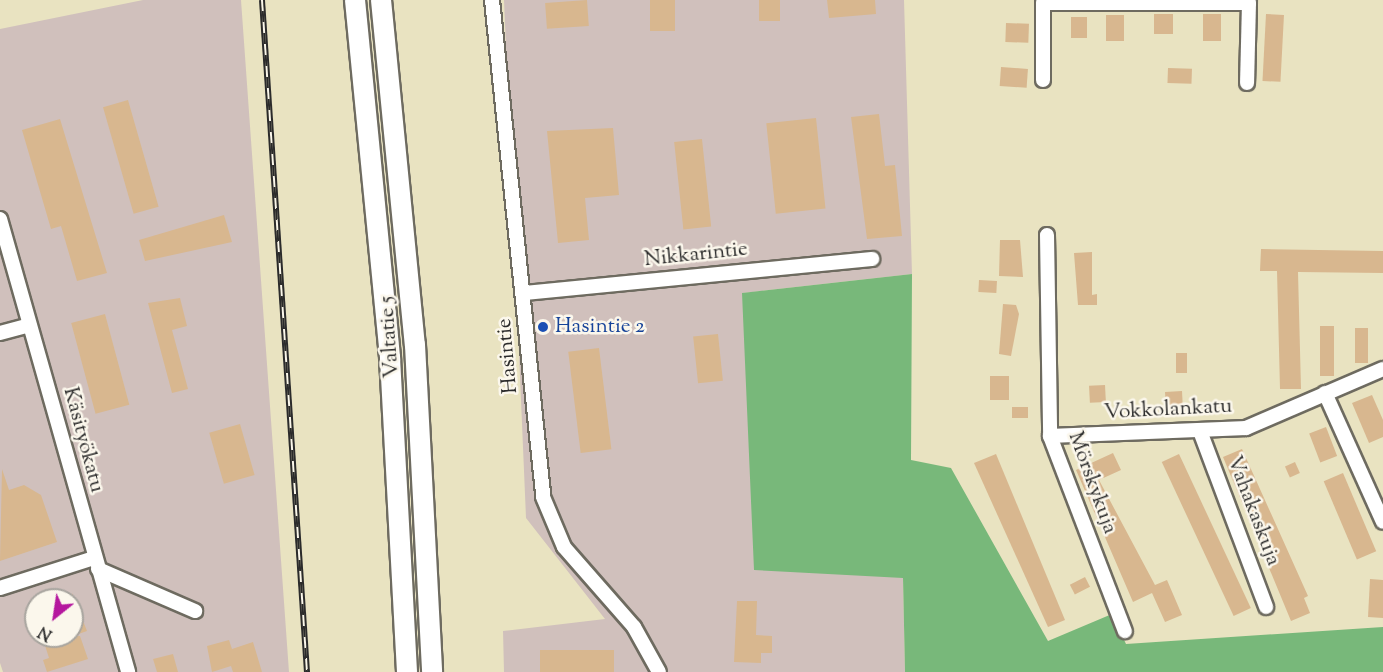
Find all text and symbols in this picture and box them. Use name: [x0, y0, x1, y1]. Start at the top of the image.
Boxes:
street label: Nikkarintie: [643, 237, 749, 273]
street label: Valtatie 5: [375, 295, 405, 379]
place label: Hasintie 2: [555, 314, 645, 340]
street label: Hasintie: [492, 317, 524, 395]
marker: Hasintie 2: [536, 320, 550, 334]
street label: Käsityökatu: [57, 385, 109, 495]
street label: Vokkolankatu: [1103, 394, 1233, 426]
street label: Mörskykuja: [1062, 429, 1122, 537]
street label: Vahakaskuja: [1221, 453, 1285, 569]
north arrow: [24, 588, 84, 648]
text: N: [34, 619, 57, 645]

